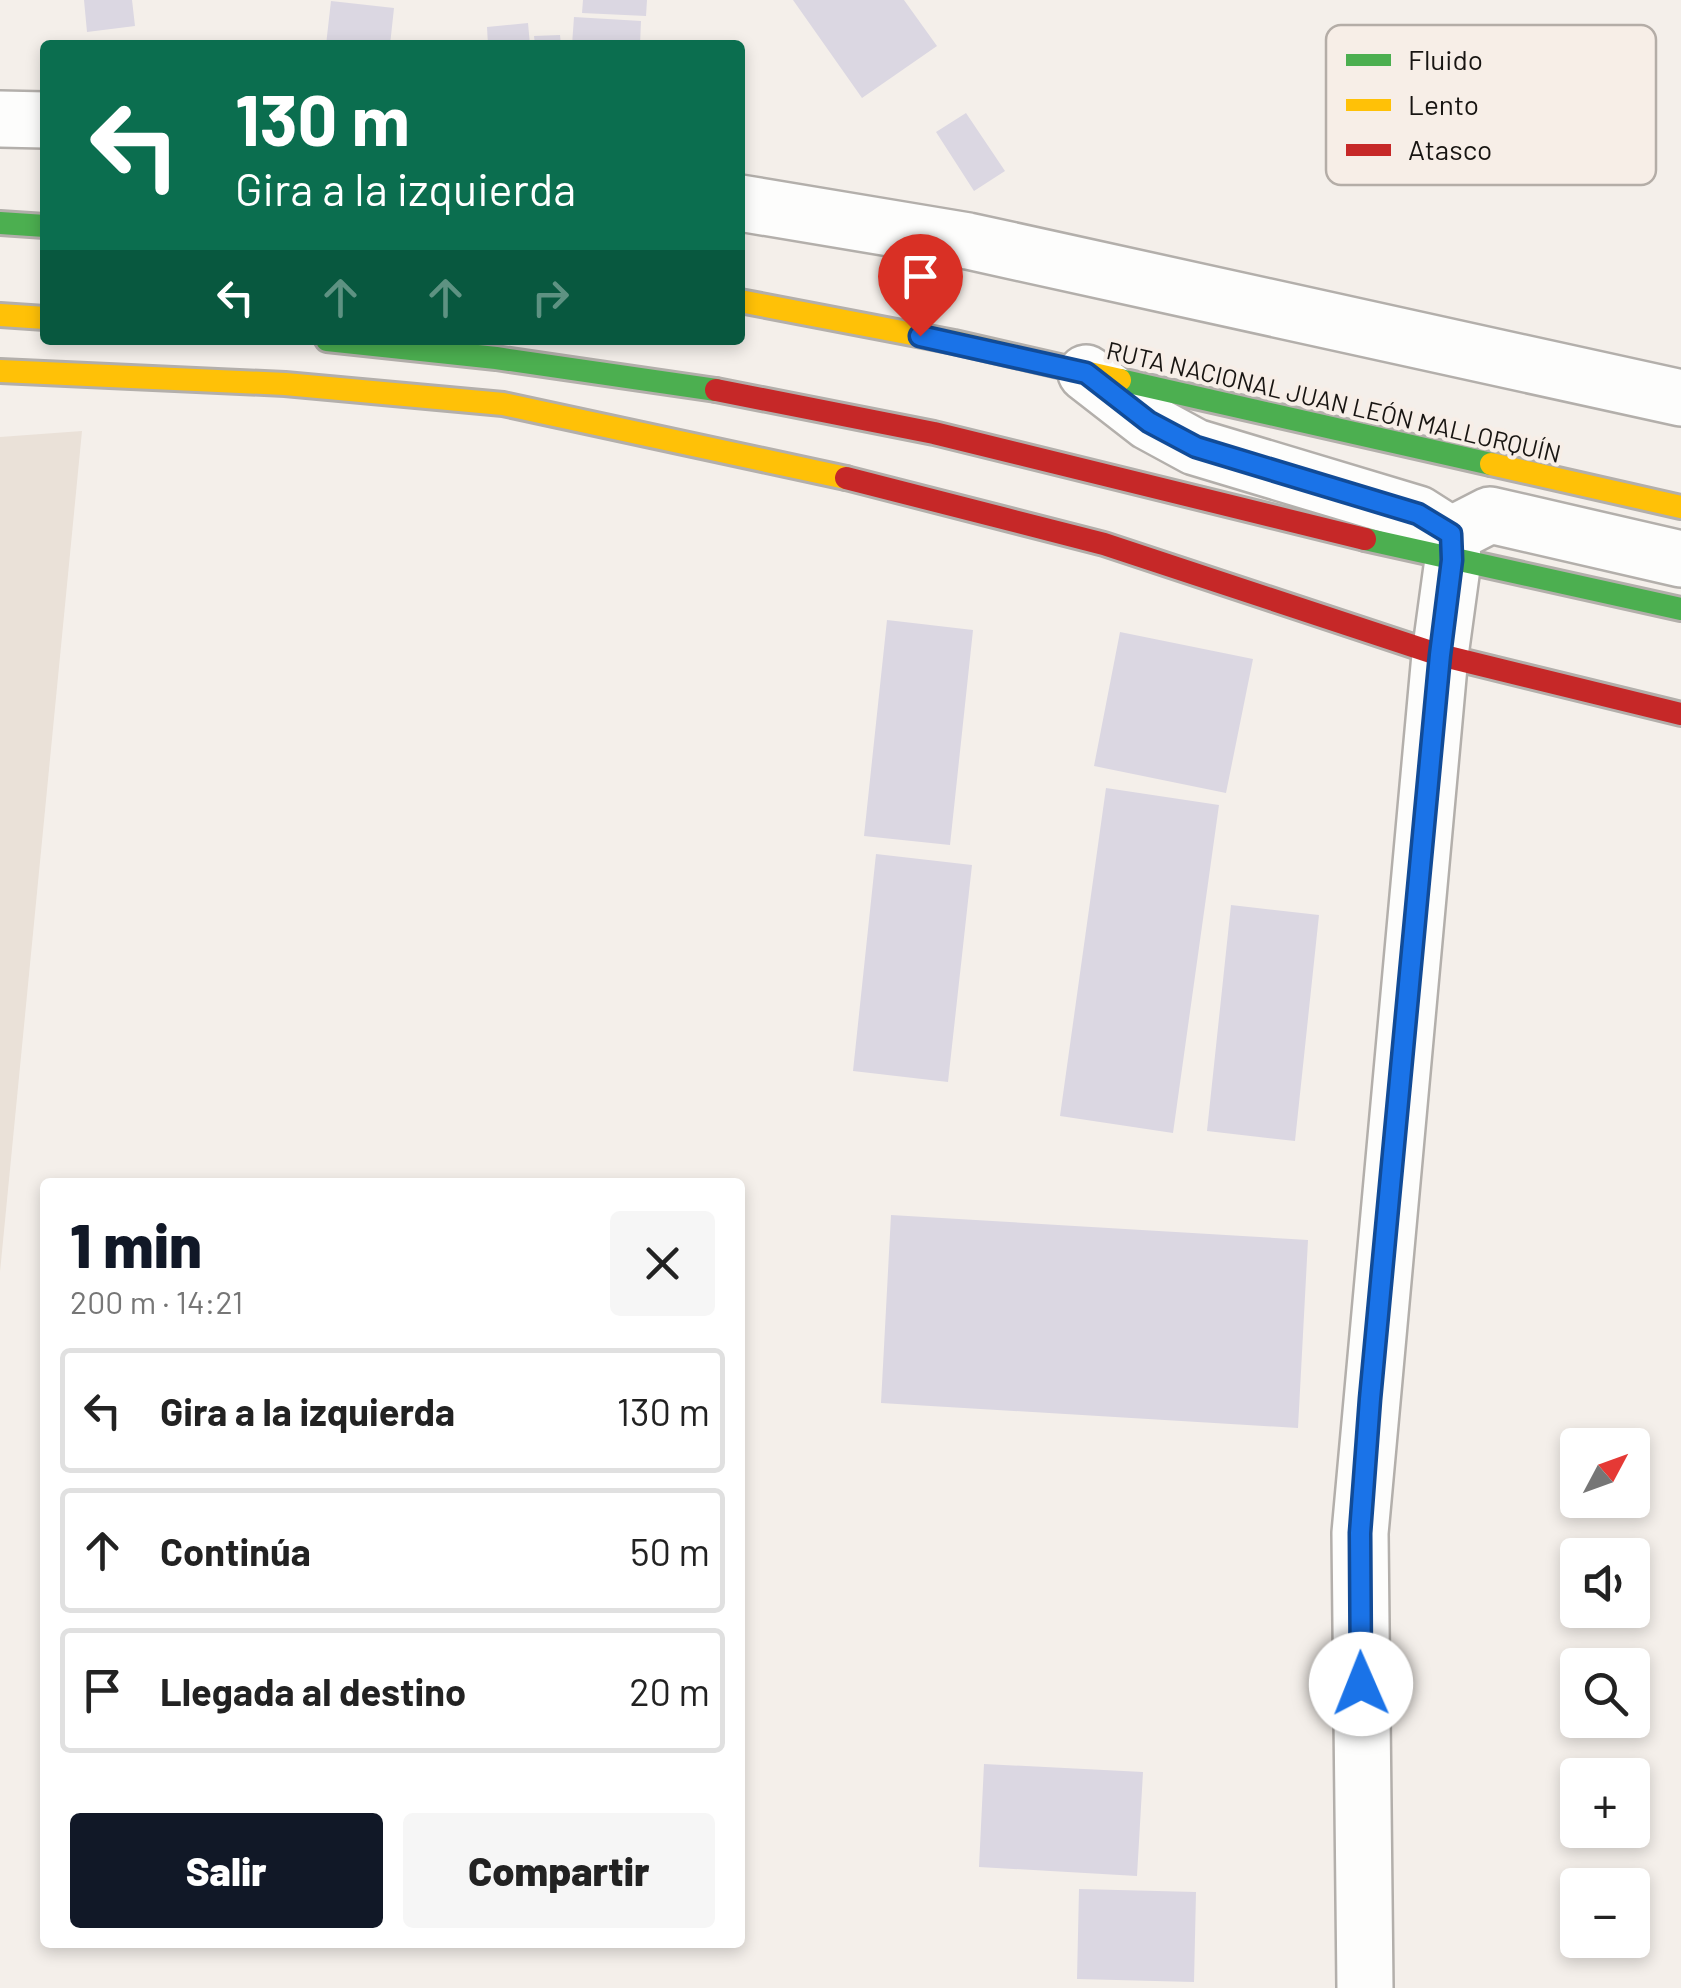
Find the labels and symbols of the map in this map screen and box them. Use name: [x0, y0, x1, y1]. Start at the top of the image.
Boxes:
legend: [1326, 25, 1656, 185]
text: Fluido: [1408, 42, 1483, 76]
text: Lento: [1408, 87, 1479, 121]
text: Atasco: [1408, 132, 1492, 166]
pin: [878, 234, 963, 337]
street label: RUTA NACIONAL JUAN LEÓN MALLORQUÍN: [1104, 334, 1564, 468]
north arrow: [1560, 1428, 1650, 1518]
position arrow: [1309, 1632, 1413, 1736]

